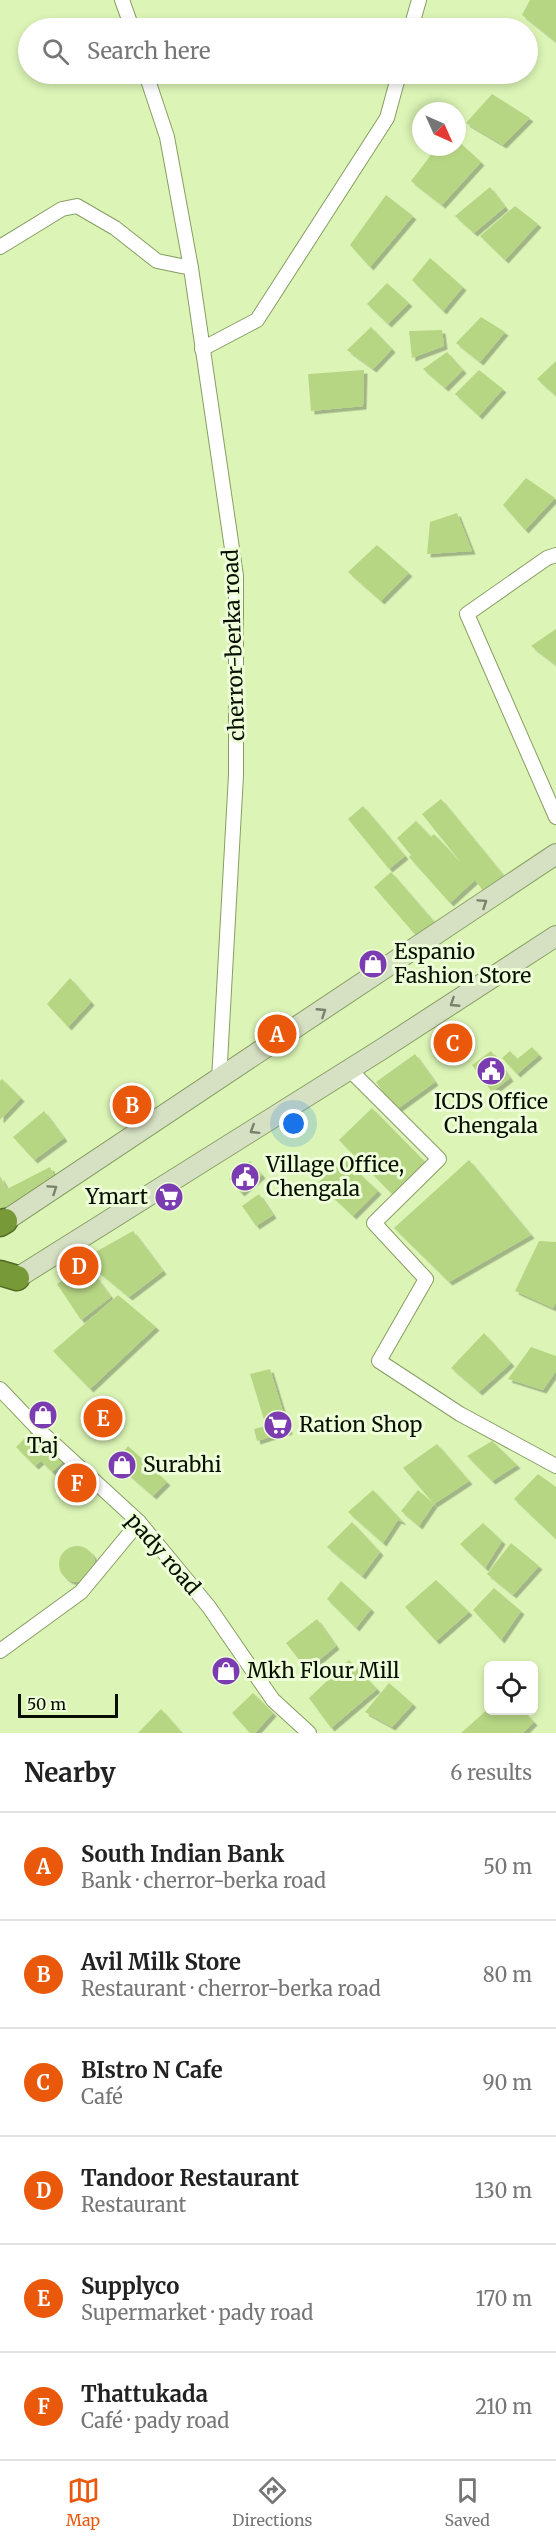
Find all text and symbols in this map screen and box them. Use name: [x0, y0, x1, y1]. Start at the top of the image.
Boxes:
search box: [18, 18, 538, 84]
icon: search: [39, 35, 72, 68]
text: Search here: [87, 37, 210, 65]
north arrow: [412, 102, 466, 156]
street label: cherror-berka road: [217, 548, 250, 741]
one-way arrow: [477, 899, 488, 910]
place label: Espanio Fashion Store: [394, 938, 531, 989]
shop icon: Espanio Fashion Store: [357, 948, 389, 980]
one-way arrow: [450, 995, 460, 1007]
one-way arrow: [315, 1008, 326, 1019]
pin: A: [258, 1012, 296, 1056]
pin: C: [434, 1020, 472, 1066]
public building icon: ICDS Office Chengala: [475, 1055, 507, 1087]
pin: B: [112, 1082, 152, 1128]
place label: ICDS Office Chengala: [434, 1088, 548, 1139]
your location: [279, 1109, 308, 1138]
one-way arrow: [250, 1122, 260, 1134]
place label: Village Office, Chengala: [265, 1151, 404, 1202]
public building icon: Village Office, Chengala: [229, 1161, 261, 1193]
supermarket icon: Ymart: [153, 1181, 185, 1213]
place label: Ymart: [85, 1183, 148, 1210]
one-way arrow: [47, 1185, 58, 1196]
pin: D: [60, 1244, 98, 1288]
pin: E: [84, 1396, 122, 1440]
shop icon: Taj: [27, 1399, 59, 1431]
supermarket icon: Ration Shop: [262, 1409, 294, 1441]
place label: Ration Shop: [299, 1411, 422, 1438]
place label: Taj: [27, 1432, 59, 1459]
shop icon: Surabhi: [106, 1449, 138, 1481]
place label: Surabhi: [143, 1451, 222, 1478]
pin: F: [58, 1460, 97, 1506]
street label: pady road: [121, 1507, 206, 1600]
shop icon: Mkh Flour Mill: [210, 1655, 242, 1687]
place label: Mkh Flour Mill: [247, 1657, 400, 1684]
map controls: [484, 1661, 538, 1715]
button: locate: [484, 1661, 538, 1715]
scale bar: [18, 1691, 118, 1718]
text: 50 m: [27, 1694, 66, 1714]
text: Nearby: [24, 1756, 116, 1789]
text: 6 results: [450, 1760, 532, 1785]
text: South Indian Bank: [81, 1840, 284, 1868]
text: A: [36, 1854, 51, 1879]
text: 50 m: [483, 1854, 532, 1879]
text: Bank · cherror-berka road: [81, 1868, 326, 1893]
text: Avil Milk Store: [81, 1948, 241, 1976]
text: B: [37, 1962, 50, 1987]
text: 80 m: [483, 1962, 532, 1987]
text: Restaurant · cherror-berka road: [81, 1976, 381, 2001]
text: BIstro N Cafe: [81, 2056, 223, 2084]
text: C: [37, 2070, 50, 2095]
text: 90 m: [482, 2070, 532, 2095]
text: Café: [81, 2084, 123, 2109]
text: Tandoor Restaurant: [81, 2164, 299, 2192]
text: D: [36, 2178, 51, 2203]
text: 130 m: [475, 2178, 532, 2203]
text: Restaurant: [81, 2192, 186, 2217]
text: Supplyco: [81, 2272, 179, 2300]
text: E: [37, 2286, 50, 2311]
text: 170 m: [476, 2286, 532, 2311]
text: Supermarket · pady road: [81, 2300, 313, 2325]
text: Thattukada: [81, 2380, 208, 2408]
text: F: [37, 2394, 50, 2419]
text: 210 m: [475, 2394, 532, 2419]
text: Café · pady road: [81, 2408, 229, 2433]
tab: Map: [66, 2474, 100, 2530]
tab: Directions: [232, 2474, 312, 2530]
tab: Saved: [445, 2474, 490, 2530]

